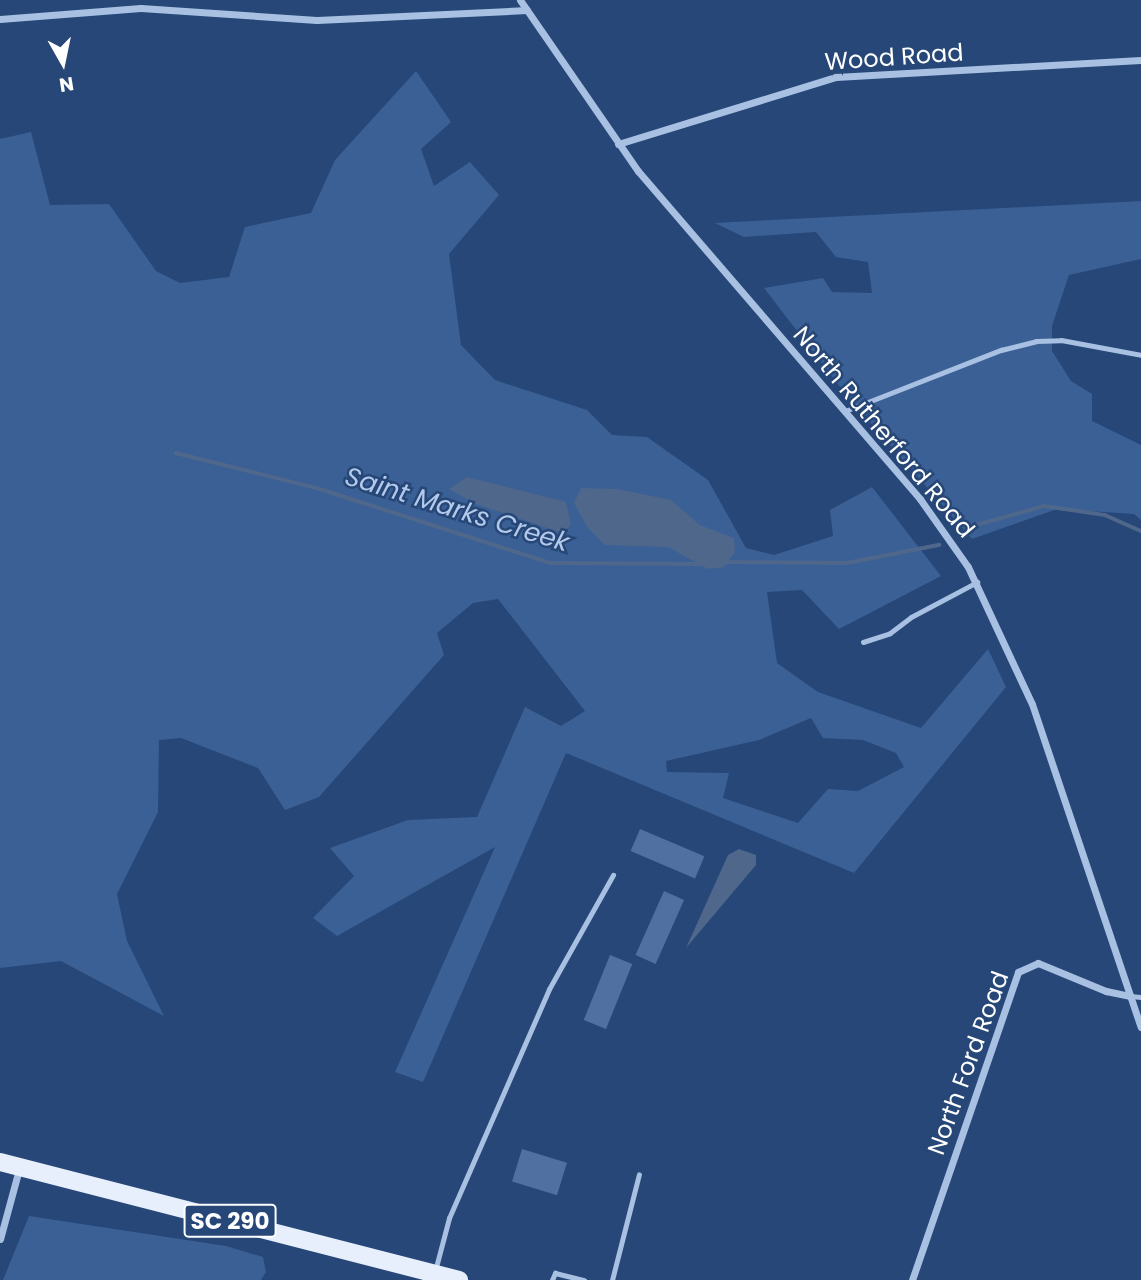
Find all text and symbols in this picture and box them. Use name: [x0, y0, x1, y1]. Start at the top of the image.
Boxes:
north arrow: [28, 28, 98, 98]
street label: Wood Road: [824, 38, 964, 76]
text: N: [57, 70, 76, 99]
street label: North Rutherford Road: [787, 321, 981, 543]
water label: Saint Marks Creek: [341, 461, 573, 559]
street label: North Ford Road: [921, 967, 1015, 1159]
road number: SC 290: [183, 1202, 277, 1240]

